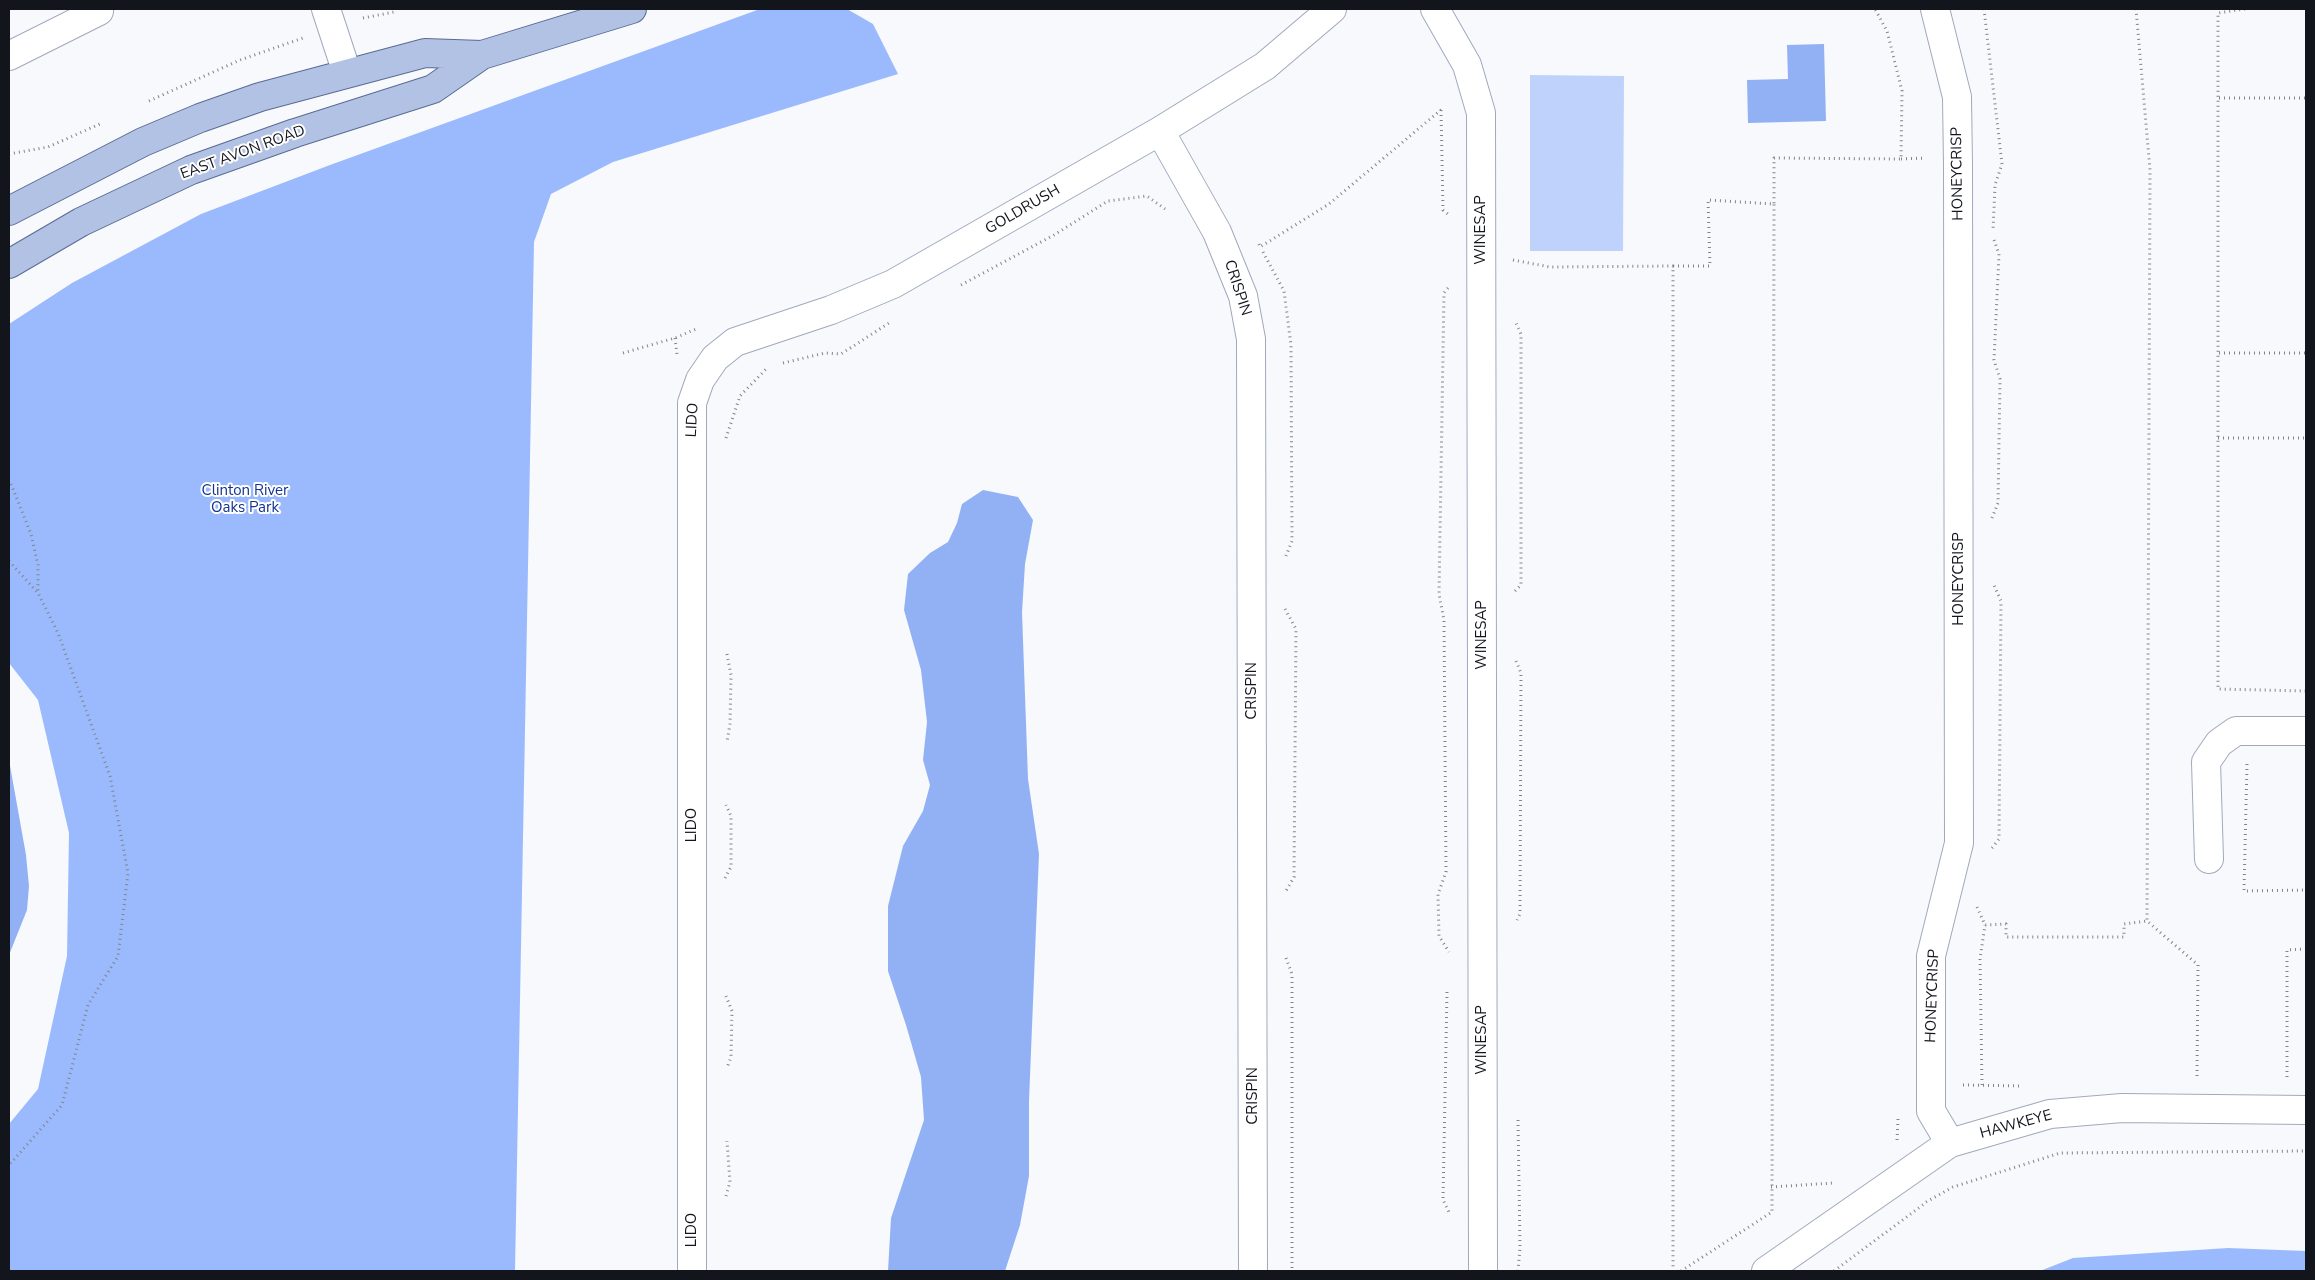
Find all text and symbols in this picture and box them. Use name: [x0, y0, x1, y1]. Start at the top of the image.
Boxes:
street label: EAST AVON ROAD: [178, 122, 308, 184]
street label: HONEYCRISP: [1948, 127, 1968, 221]
street label: GOLDRUSH: [982, 181, 1064, 239]
street label: WINESAP: [1472, 195, 1490, 265]
street label: CRISPIN: [1220, 258, 1254, 318]
street label: LIDO: [683, 402, 703, 438]
park label: Clinton River Oaks Park: [202, 482, 288, 517]
street label: HONEYCRISP: [1950, 532, 1968, 626]
street label: WINESAP: [1473, 600, 1491, 670]
street label: CRISPIN: [1243, 662, 1261, 720]
street label: LIDO: [683, 808, 701, 842]
street label: HONEYCRISP: [1922, 949, 1944, 1043]
street label: WINESAP: [1473, 1005, 1491, 1075]
street label: CRISPIN: [1244, 1067, 1262, 1125]
street label: HAWKEYE: [1978, 1107, 2054, 1143]
street label: LIDO: [683, 1213, 701, 1247]

